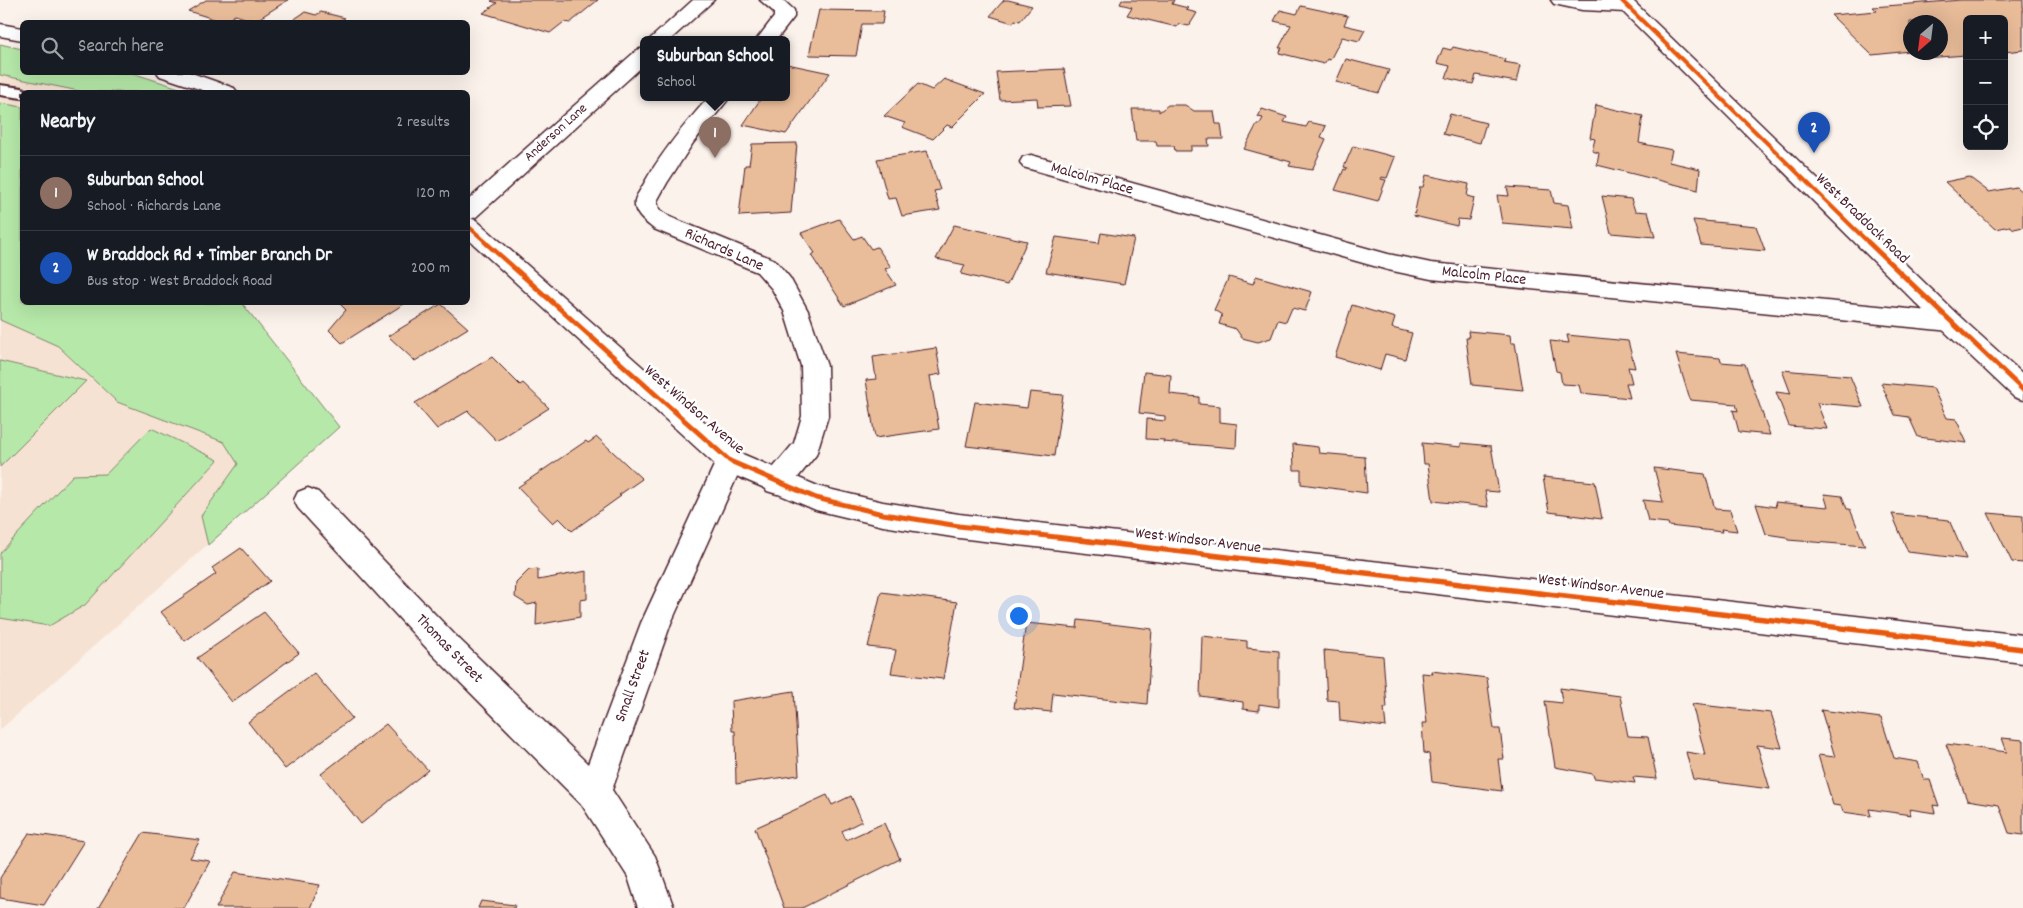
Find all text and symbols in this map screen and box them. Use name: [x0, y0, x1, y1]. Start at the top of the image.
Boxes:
north arrow: [1903, 15, 1948, 60]
map controls: [1963, 15, 2008, 150]
button: +: [1963, 15, 2008, 60]
search box: [20, 20, 470, 75]
icon: search: [38, 34, 66, 62]
text: Search here: [78, 34, 164, 61]
popup: [640, 36, 790, 101]
text: Suburban School: [657, 44, 773, 71]
button: −: [1963, 60, 2008, 105]
text: School: [657, 71, 696, 94]
street label: Anderson Lane: [520, 99, 592, 167]
button: locate: [1963, 105, 2008, 150]
text: Nearby: [40, 108, 95, 138]
text: 2 results: [396, 111, 450, 134]
pin: 2: [1798, 112, 1830, 153]
pin: 1: [699, 117, 731, 158]
street label: Malcolm Place: [1048, 156, 1136, 202]
text: Suburban School: [87, 168, 203, 195]
street label: West Braddock Road: [1810, 168, 1914, 270]
text: 1: [54, 182, 58, 205]
text: 120 m: [416, 182, 450, 205]
text: School · Richards Lane: [87, 195, 221, 218]
street label: Richards Lane: [681, 222, 767, 278]
text: W Braddock Rd + Timber Branch Dr: [87, 243, 332, 270]
text: 2: [53, 257, 60, 280]
text: 200 m: [411, 257, 450, 280]
street label: Malcolm Place: [1441, 260, 1527, 292]
text: Bus stop · West Braddock Road: [87, 270, 272, 293]
street label: West Windsor Avenue: [639, 360, 749, 460]
street label: West Windsor Avenue: [1134, 522, 1262, 560]
street label: West Windsor Avenue: [1537, 568, 1665, 606]
your location: [1006, 603, 1032, 629]
street label: Thomas Street: [410, 609, 488, 689]
street label: Small Street: [609, 646, 657, 726]

